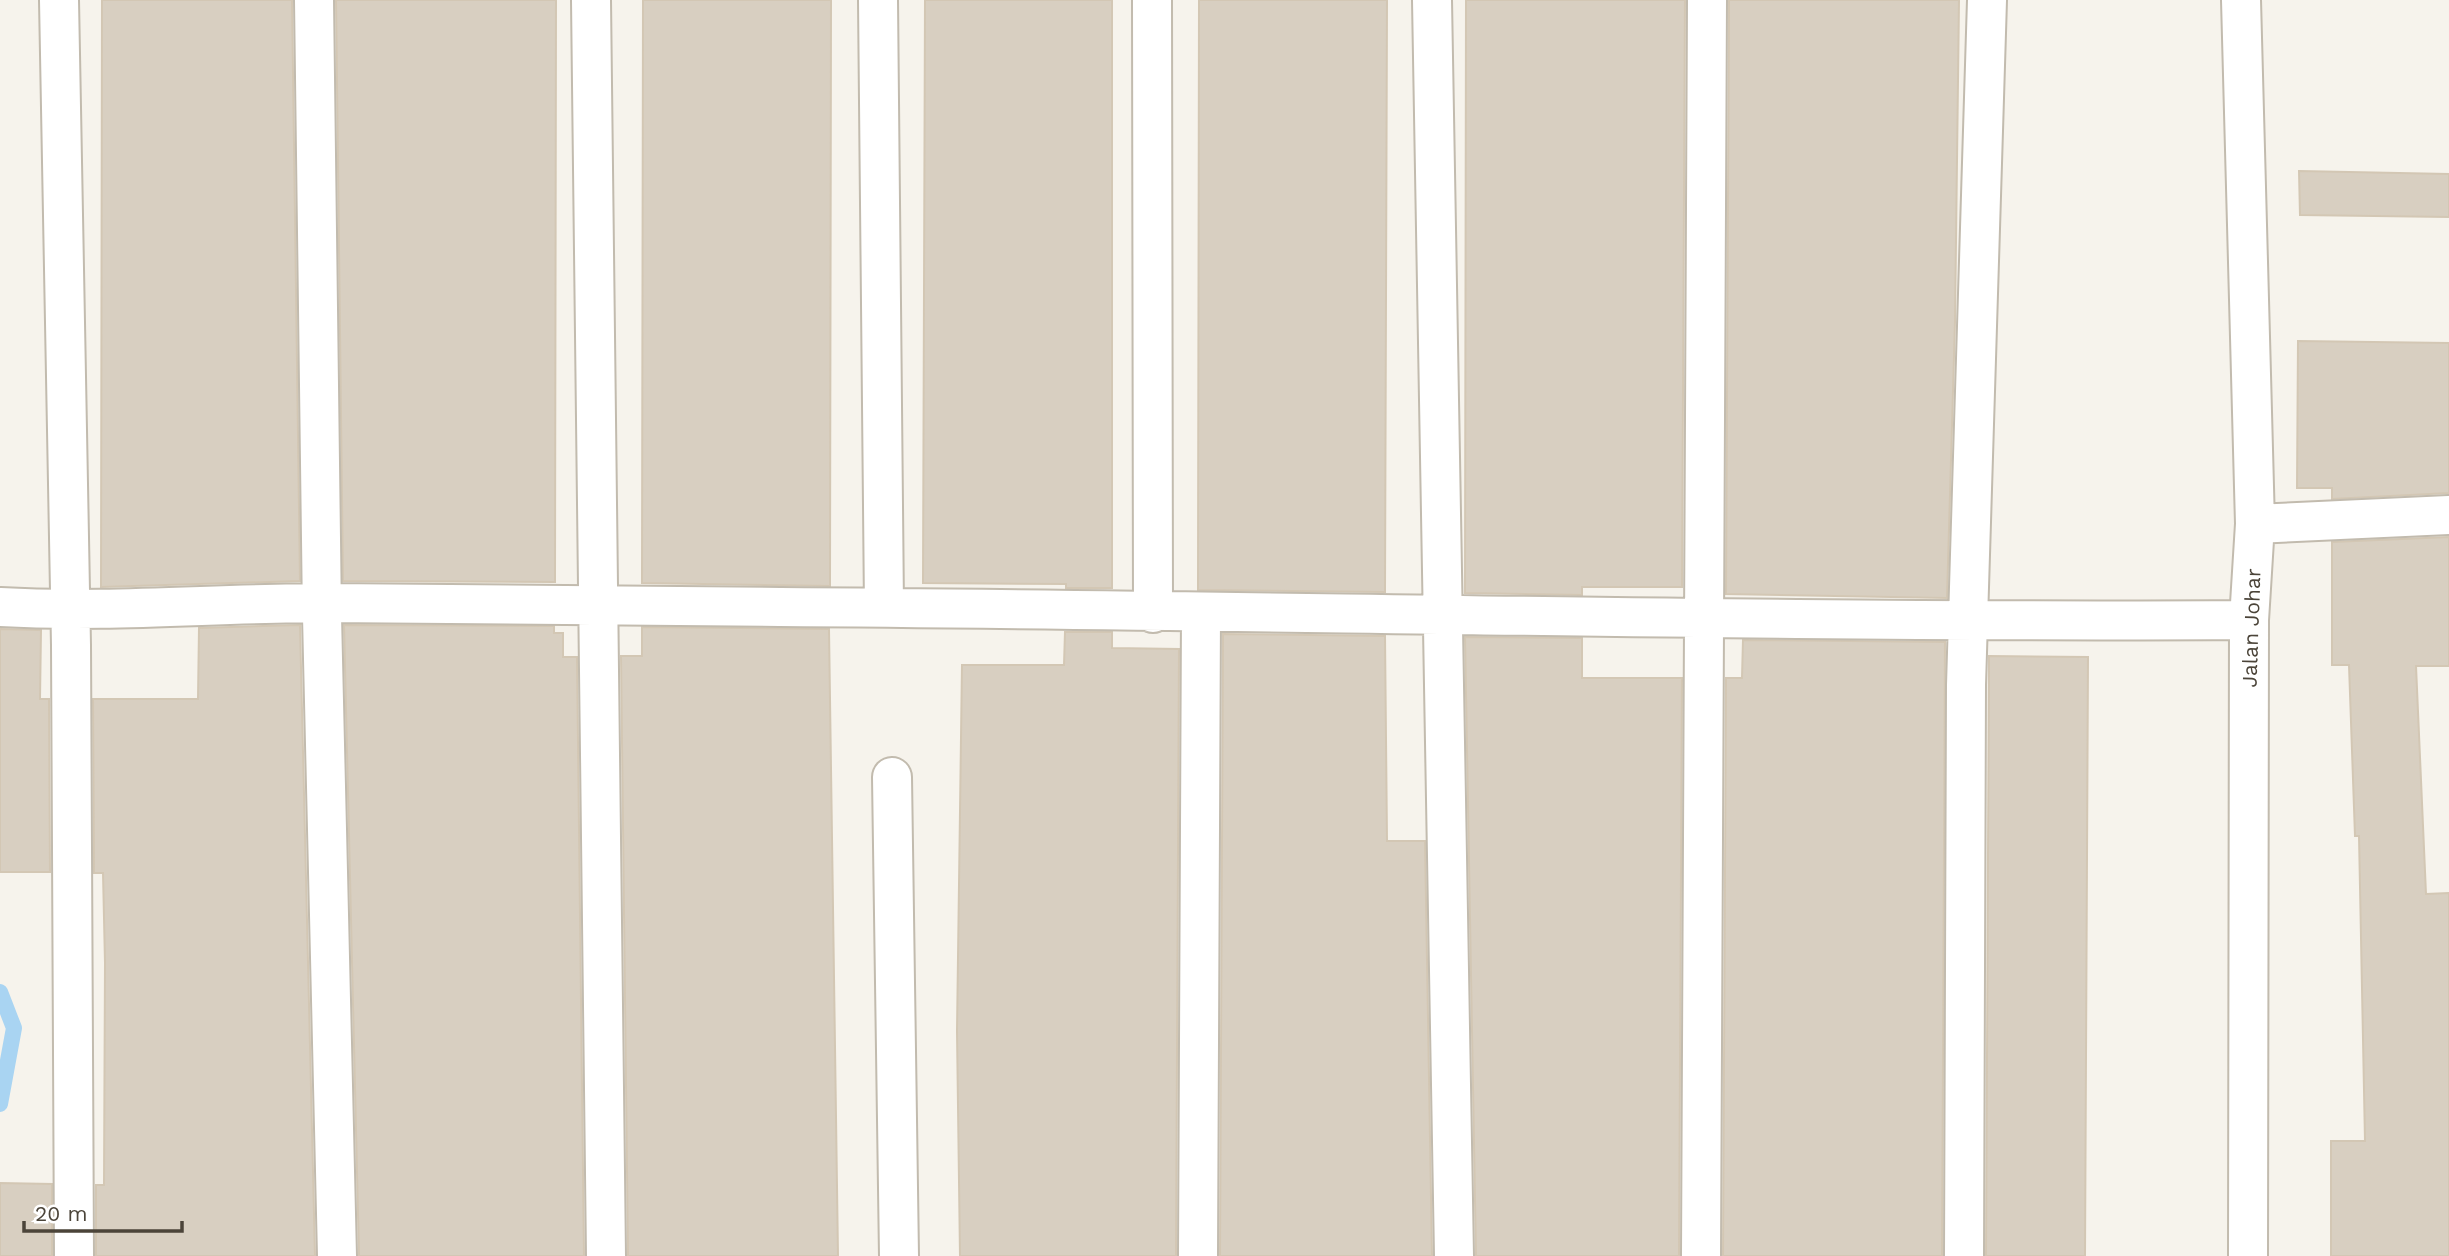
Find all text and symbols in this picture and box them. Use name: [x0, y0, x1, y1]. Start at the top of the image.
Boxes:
street label: Jalan Johar: [2236, 568, 2266, 688]
scale bar: [24, 1190, 182, 1234]
text: 20 m: [35, 1201, 87, 1226]

